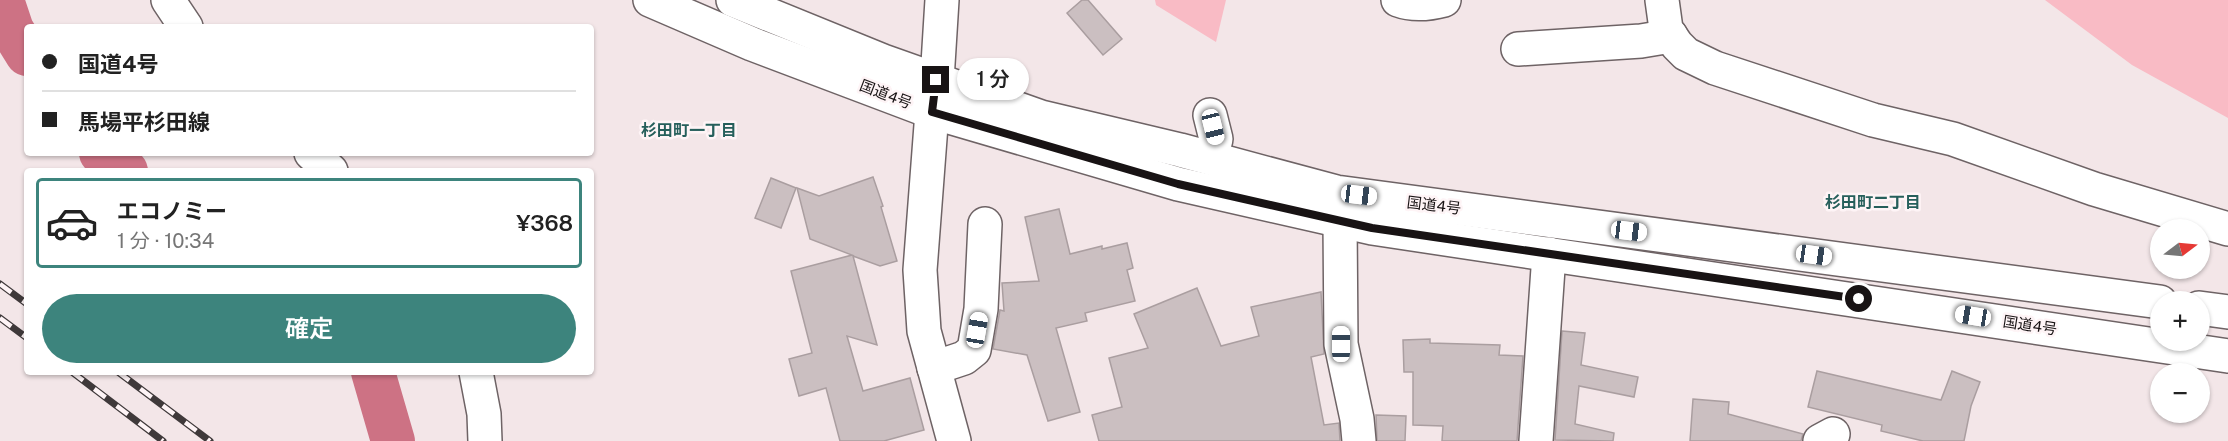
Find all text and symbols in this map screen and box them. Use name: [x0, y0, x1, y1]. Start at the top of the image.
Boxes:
text: 国道4号: [78, 51, 158, 77]
callout: 1 分: [957, 59, 1029, 101]
route end: [922, 66, 949, 93]
text: 1 分: [976, 67, 1010, 91]
street label: 国道4号: [858, 76, 914, 112]
car: [1200, 107, 1226, 147]
text: 馬場平杉田線: [78, 109, 210, 135]
district label: 杉田町一丁目: [641, 121, 737, 140]
car: [1340, 184, 1378, 206]
street label: 国道4号: [1406, 193, 1462, 217]
district label: 杉田町二丁目: [1825, 193, 1921, 212]
icon: car: [45, 196, 99, 250]
text: エコノミー: [117, 198, 227, 224]
text: ¥368: [516, 210, 573, 236]
north arrow: [2150, 219, 2210, 279]
map controls: [2150, 219, 2210, 423]
car: [1610, 220, 1648, 242]
text: 1 分 · 10:34: [117, 229, 214, 253]
car: [1795, 244, 1833, 266]
route start: [1845, 285, 1872, 312]
button: +: [2150, 291, 2210, 351]
button: 確定: [42, 294, 576, 363]
car: [1954, 304, 1992, 328]
car: [965, 311, 989, 349]
street label: 国道4号: [2002, 312, 2058, 338]
car: [1332, 326, 1350, 362]
button: −: [2150, 363, 2210, 423]

